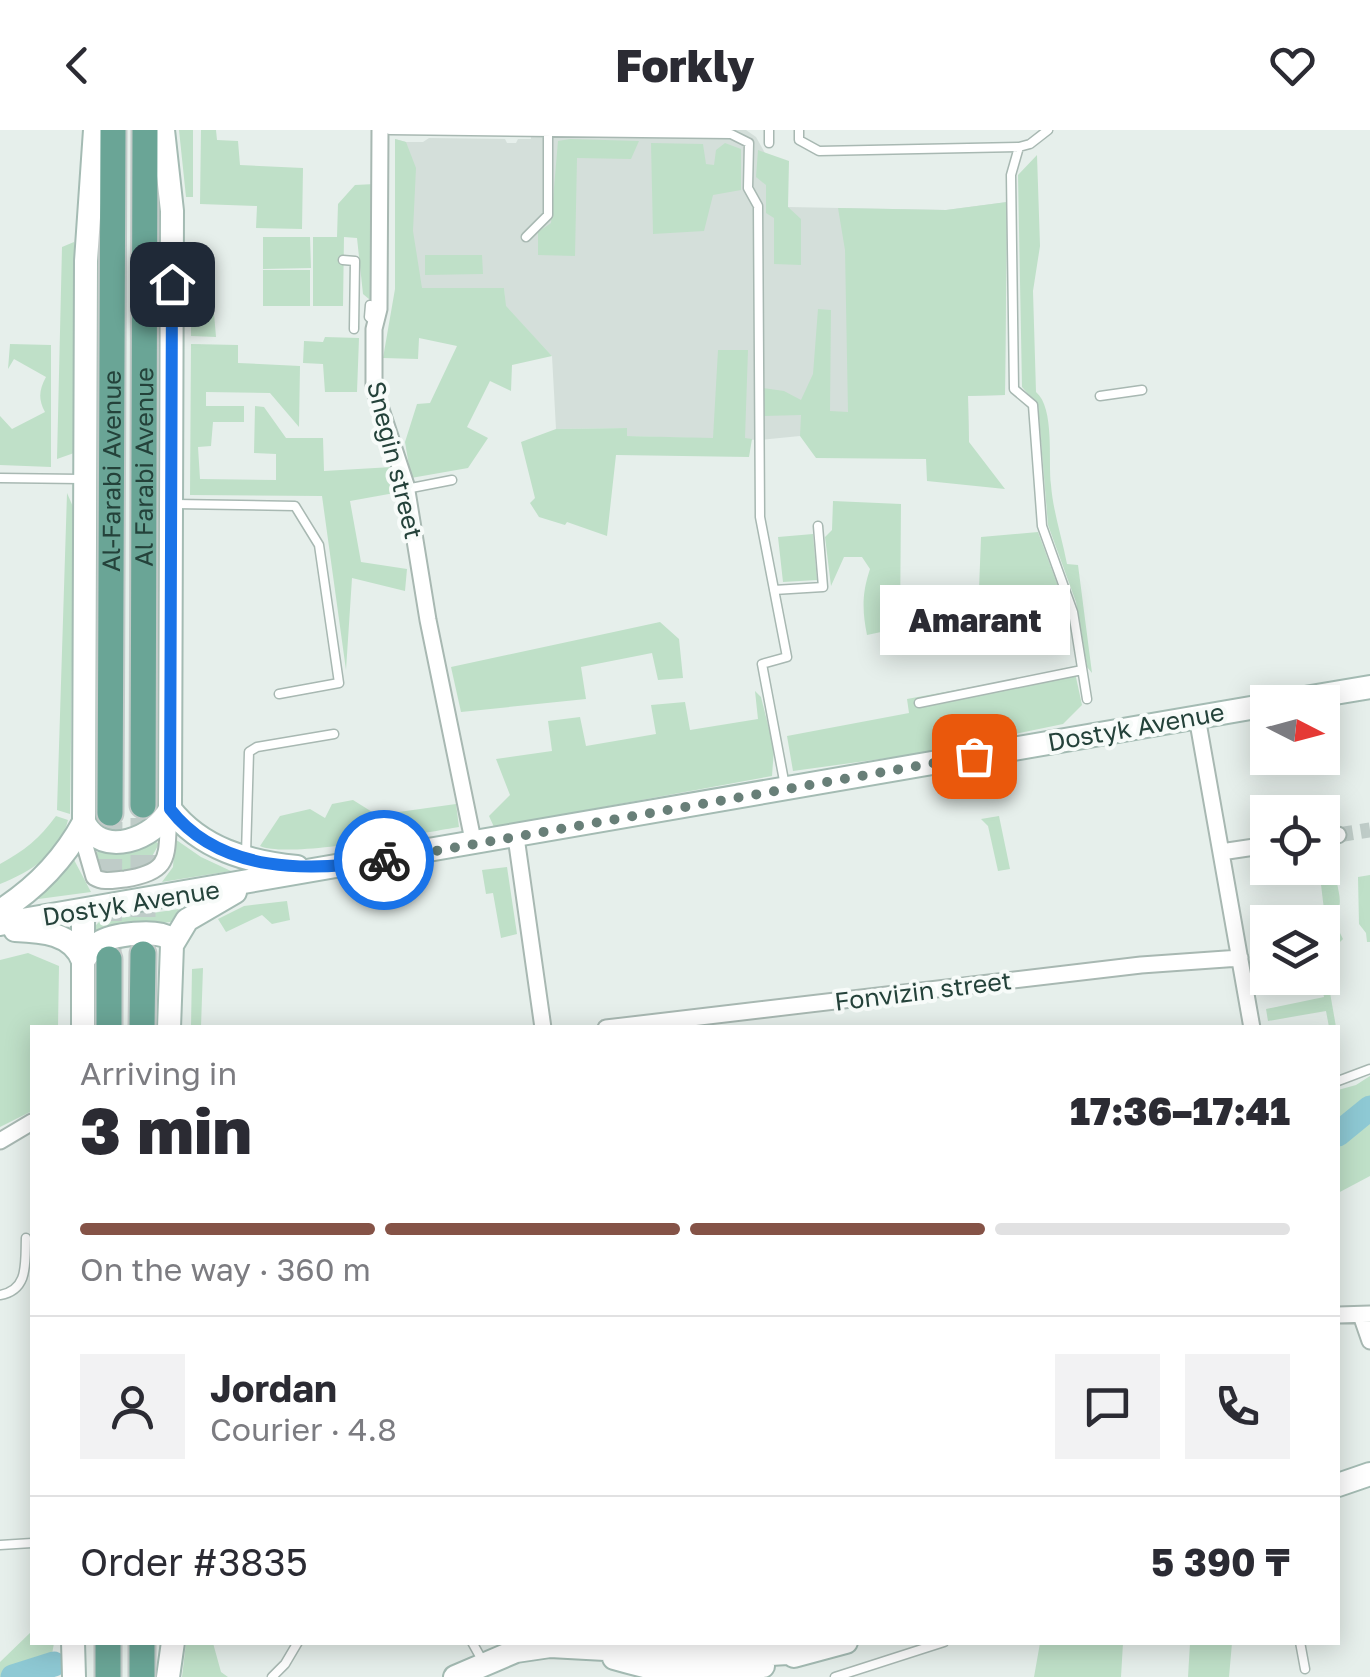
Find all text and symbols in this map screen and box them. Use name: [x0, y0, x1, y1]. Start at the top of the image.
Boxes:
icon: back: [50, 38, 105, 93]
text: Forkly: [615, 38, 755, 92]
icon: heart: [1265, 38, 1320, 93]
pin: [130, 242, 215, 327]
icon: home: [145, 257, 200, 312]
street label: Al Farabi Avenue: [128, 367, 159, 567]
street label: Al-Farabi Avenue: [95, 370, 127, 572]
street label: Snegin street: [361, 378, 430, 542]
callout: Amarant: [879, 586, 1069, 656]
text: Amarant: [908, 601, 1042, 639]
north arrow: [1250, 685, 1340, 775]
map controls: [1250, 685, 1340, 995]
street label: Dostyk Avenue: [1045, 696, 1227, 757]
pin: [932, 714, 1017, 799]
icon: bag: [947, 729, 1002, 784]
button: locate: [1250, 795, 1340, 885]
courier: [334, 810, 434, 910]
icon: bike: [357, 833, 412, 888]
street label: Dostyk Avenue: [40, 873, 222, 932]
button: layers: [1250, 905, 1340, 995]
street label: Fonvizin street: [833, 964, 1013, 1017]
text: Arriving in: [80, 1054, 237, 1092]
text: 17:36–17:41: [1070, 1088, 1290, 1133]
text: 3 min: [80, 1090, 252, 1168]
text: On the way · 360 m: [80, 1250, 371, 1288]
button: person: [80, 1354, 185, 1459]
button: chat: [1055, 1354, 1160, 1459]
button: phone: [1185, 1354, 1290, 1459]
text: Jordan: [210, 1365, 337, 1410]
text: Courier · 4.8: [210, 1410, 397, 1448]
text: Order #3835: [80, 1539, 308, 1584]
text: 5 390 ₸: [1151, 1539, 1290, 1584]

